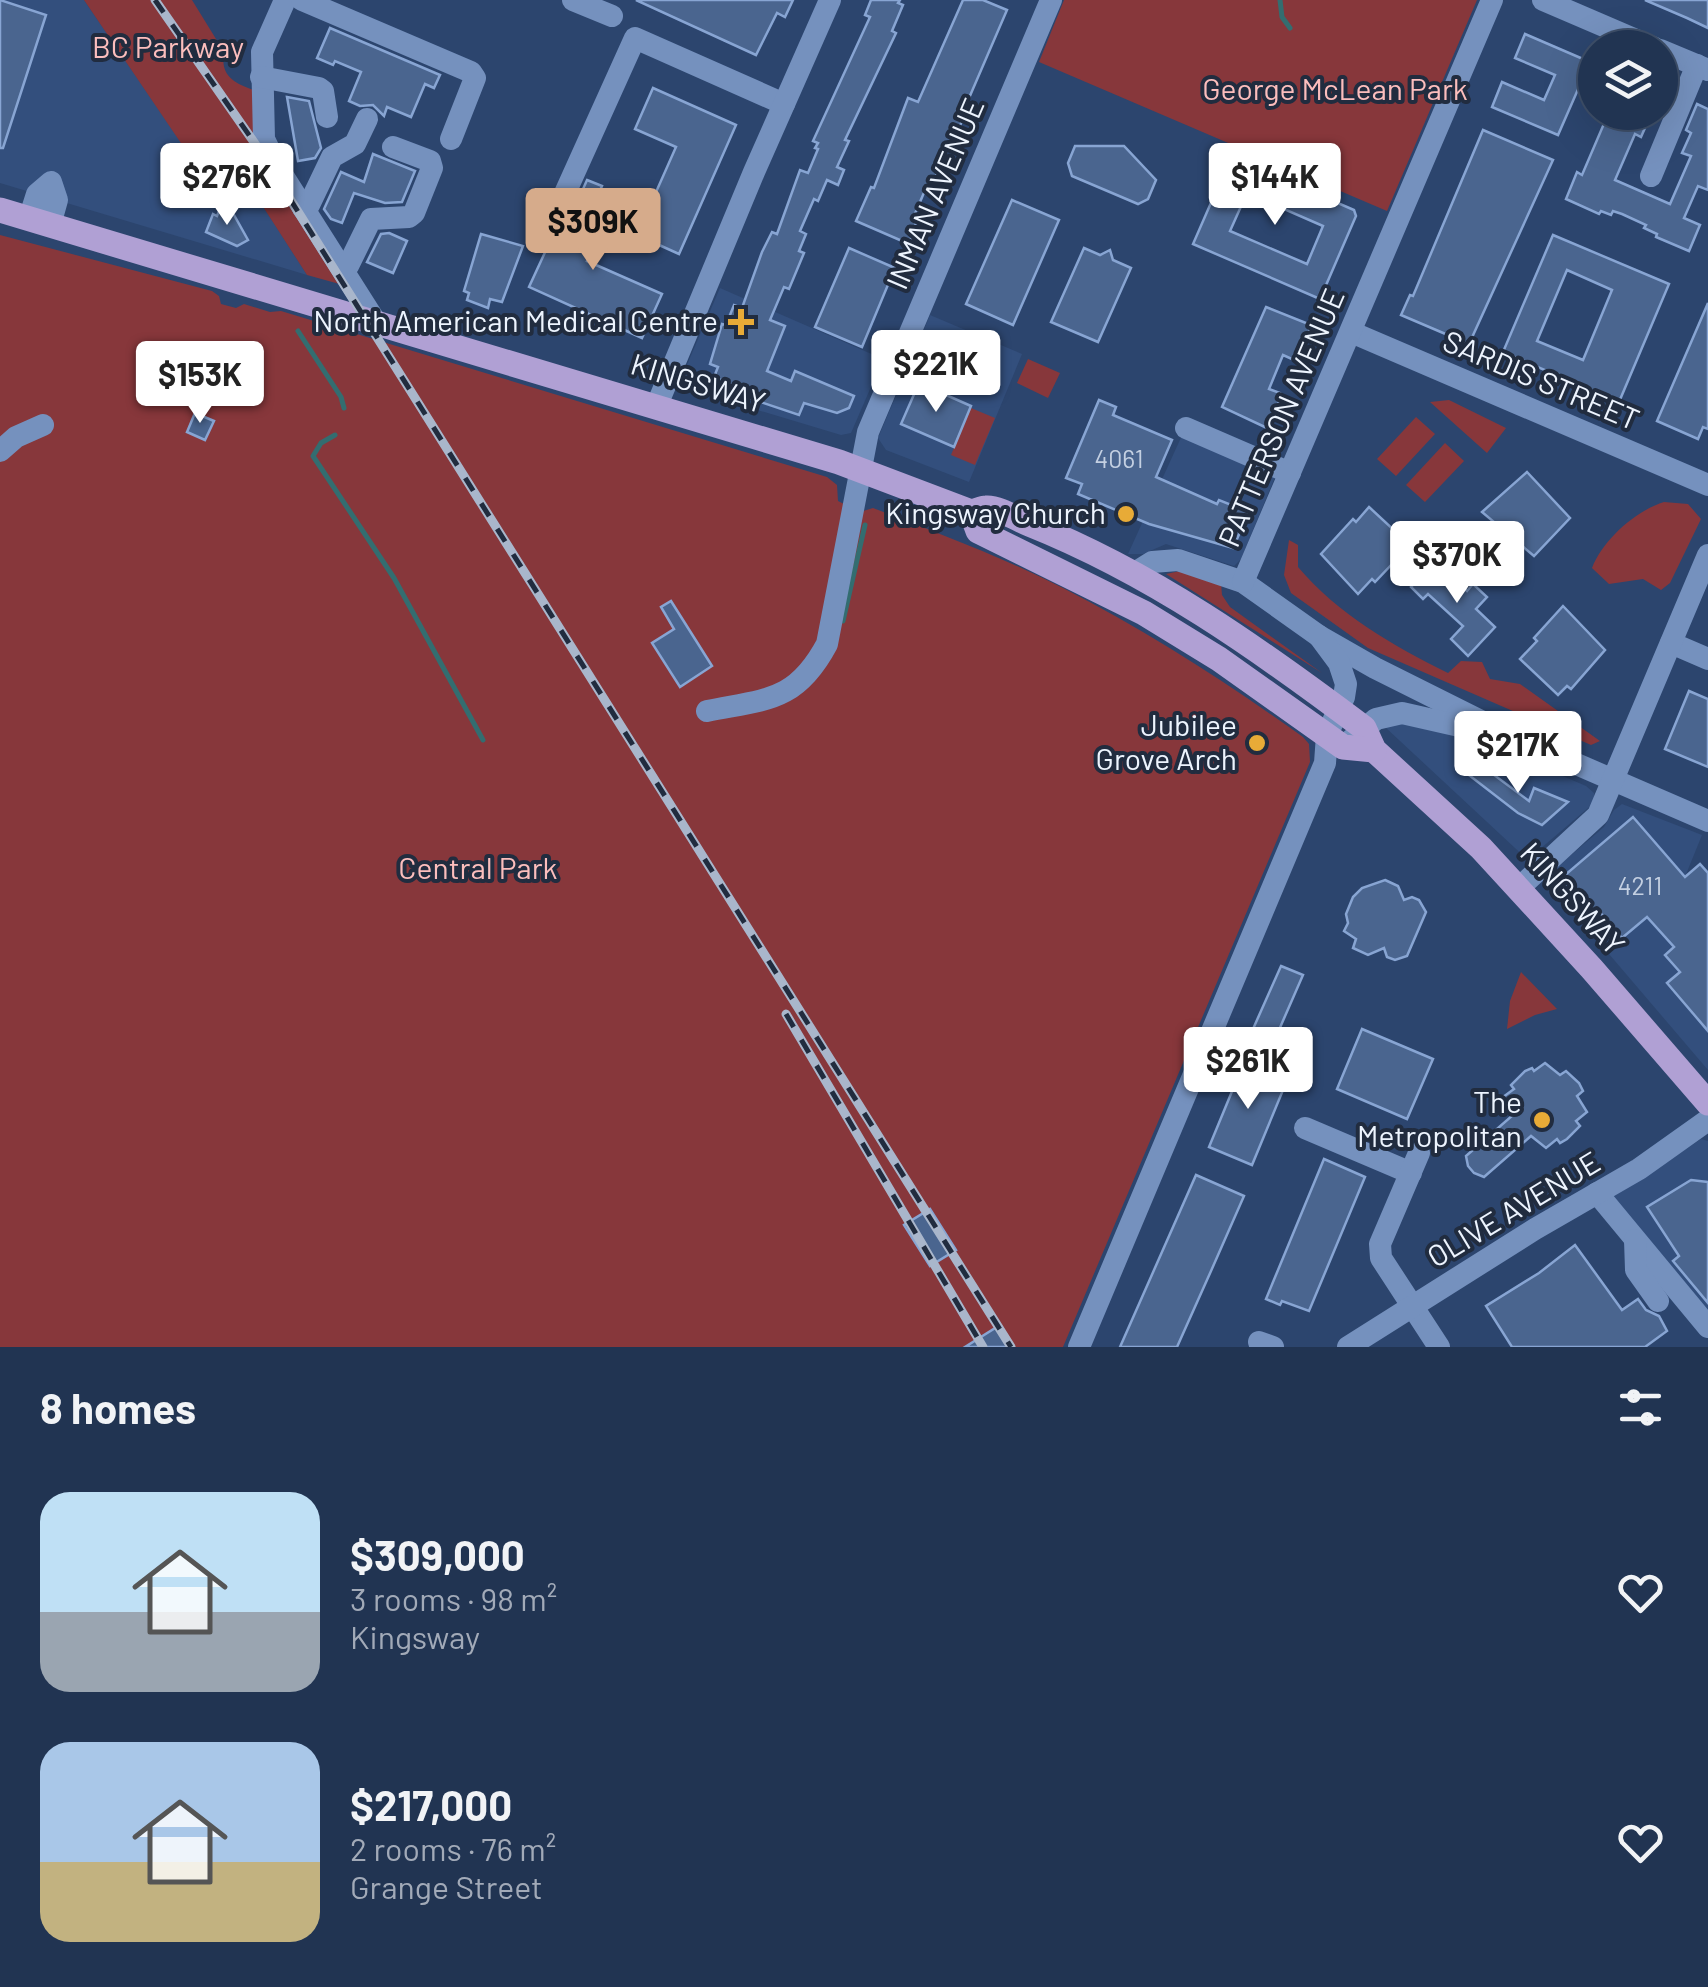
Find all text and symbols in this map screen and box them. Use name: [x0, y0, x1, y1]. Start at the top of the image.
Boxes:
park label: BC Parkway: [92, 28, 244, 64]
map controls: [1578, 30, 1678, 130]
button: layers: [1578, 30, 1678, 130]
park label: George McLean Park: [1202, 70, 1468, 106]
street label: INMAN AVENUE: [878, 92, 991, 294]
pin: $276K: [157, 143, 297, 228]
pin: $144K: [1205, 143, 1345, 228]
text: $276K: [182, 156, 272, 194]
text: $144K: [1231, 156, 1319, 194]
pin: $309K: [523, 188, 663, 273]
text: $309K: [548, 201, 638, 239]
street label: PATTERSON AVENUE: [1210, 283, 1351, 552]
place label: North American Medical Centre: [313, 302, 718, 338]
marker: North American Medical Centre: [728, 309, 754, 335]
street label: SARDIS STREET: [1438, 322, 1645, 437]
pin: $221K: [866, 330, 1006, 415]
pin: $153K: [130, 341, 270, 426]
text: $221K: [893, 343, 979, 381]
street label: KINGSWAY: [627, 345, 770, 420]
text: $153K: [158, 354, 242, 392]
house number: 4061: [1094, 443, 1144, 473]
place label: Kingsway Church: [885, 494, 1106, 530]
marker: Kingsway Church: [1115, 503, 1137, 525]
pin: $370K: [1387, 521, 1527, 606]
text: $370K: [1412, 534, 1502, 572]
place label: Jubilee Grove Arch: [1096, 706, 1237, 776]
pin: $217K: [1448, 711, 1588, 796]
text: $217K: [1476, 724, 1560, 762]
marker: Jubilee Grove Arch: [1246, 732, 1268, 754]
street label: KINGSWAY: [1514, 834, 1633, 961]
park label: Central Park: [398, 849, 558, 885]
house number: 4211: [1618, 870, 1662, 900]
pin: $261K: [1178, 1027, 1318, 1112]
text: $261K: [1206, 1040, 1290, 1078]
place label: The Metropolitan: [1357, 1083, 1522, 1153]
marker: The Metropolitan: [1531, 1109, 1553, 1131]
street label: OLIVE AVENUE: [1420, 1143, 1606, 1274]
icon: filters: [1613, 1380, 1668, 1435]
text: 8 homes: [40, 1382, 196, 1432]
text: $309,000: [350, 1529, 525, 1579]
icon: home: [120, 1532, 240, 1652]
icon: heart: [1613, 1565, 1668, 1620]
text: 3 rooms · 98 m²: [350, 1579, 557, 1617]
text: Kingsway: [350, 1617, 480, 1655]
text: $217,000: [350, 1779, 512, 1829]
icon: home: [120, 1782, 240, 1902]
icon: heart: [1613, 1815, 1668, 1870]
text: 2 rooms · 76 m²: [350, 1829, 556, 1867]
text: Grange Street: [350, 1867, 543, 1905]

